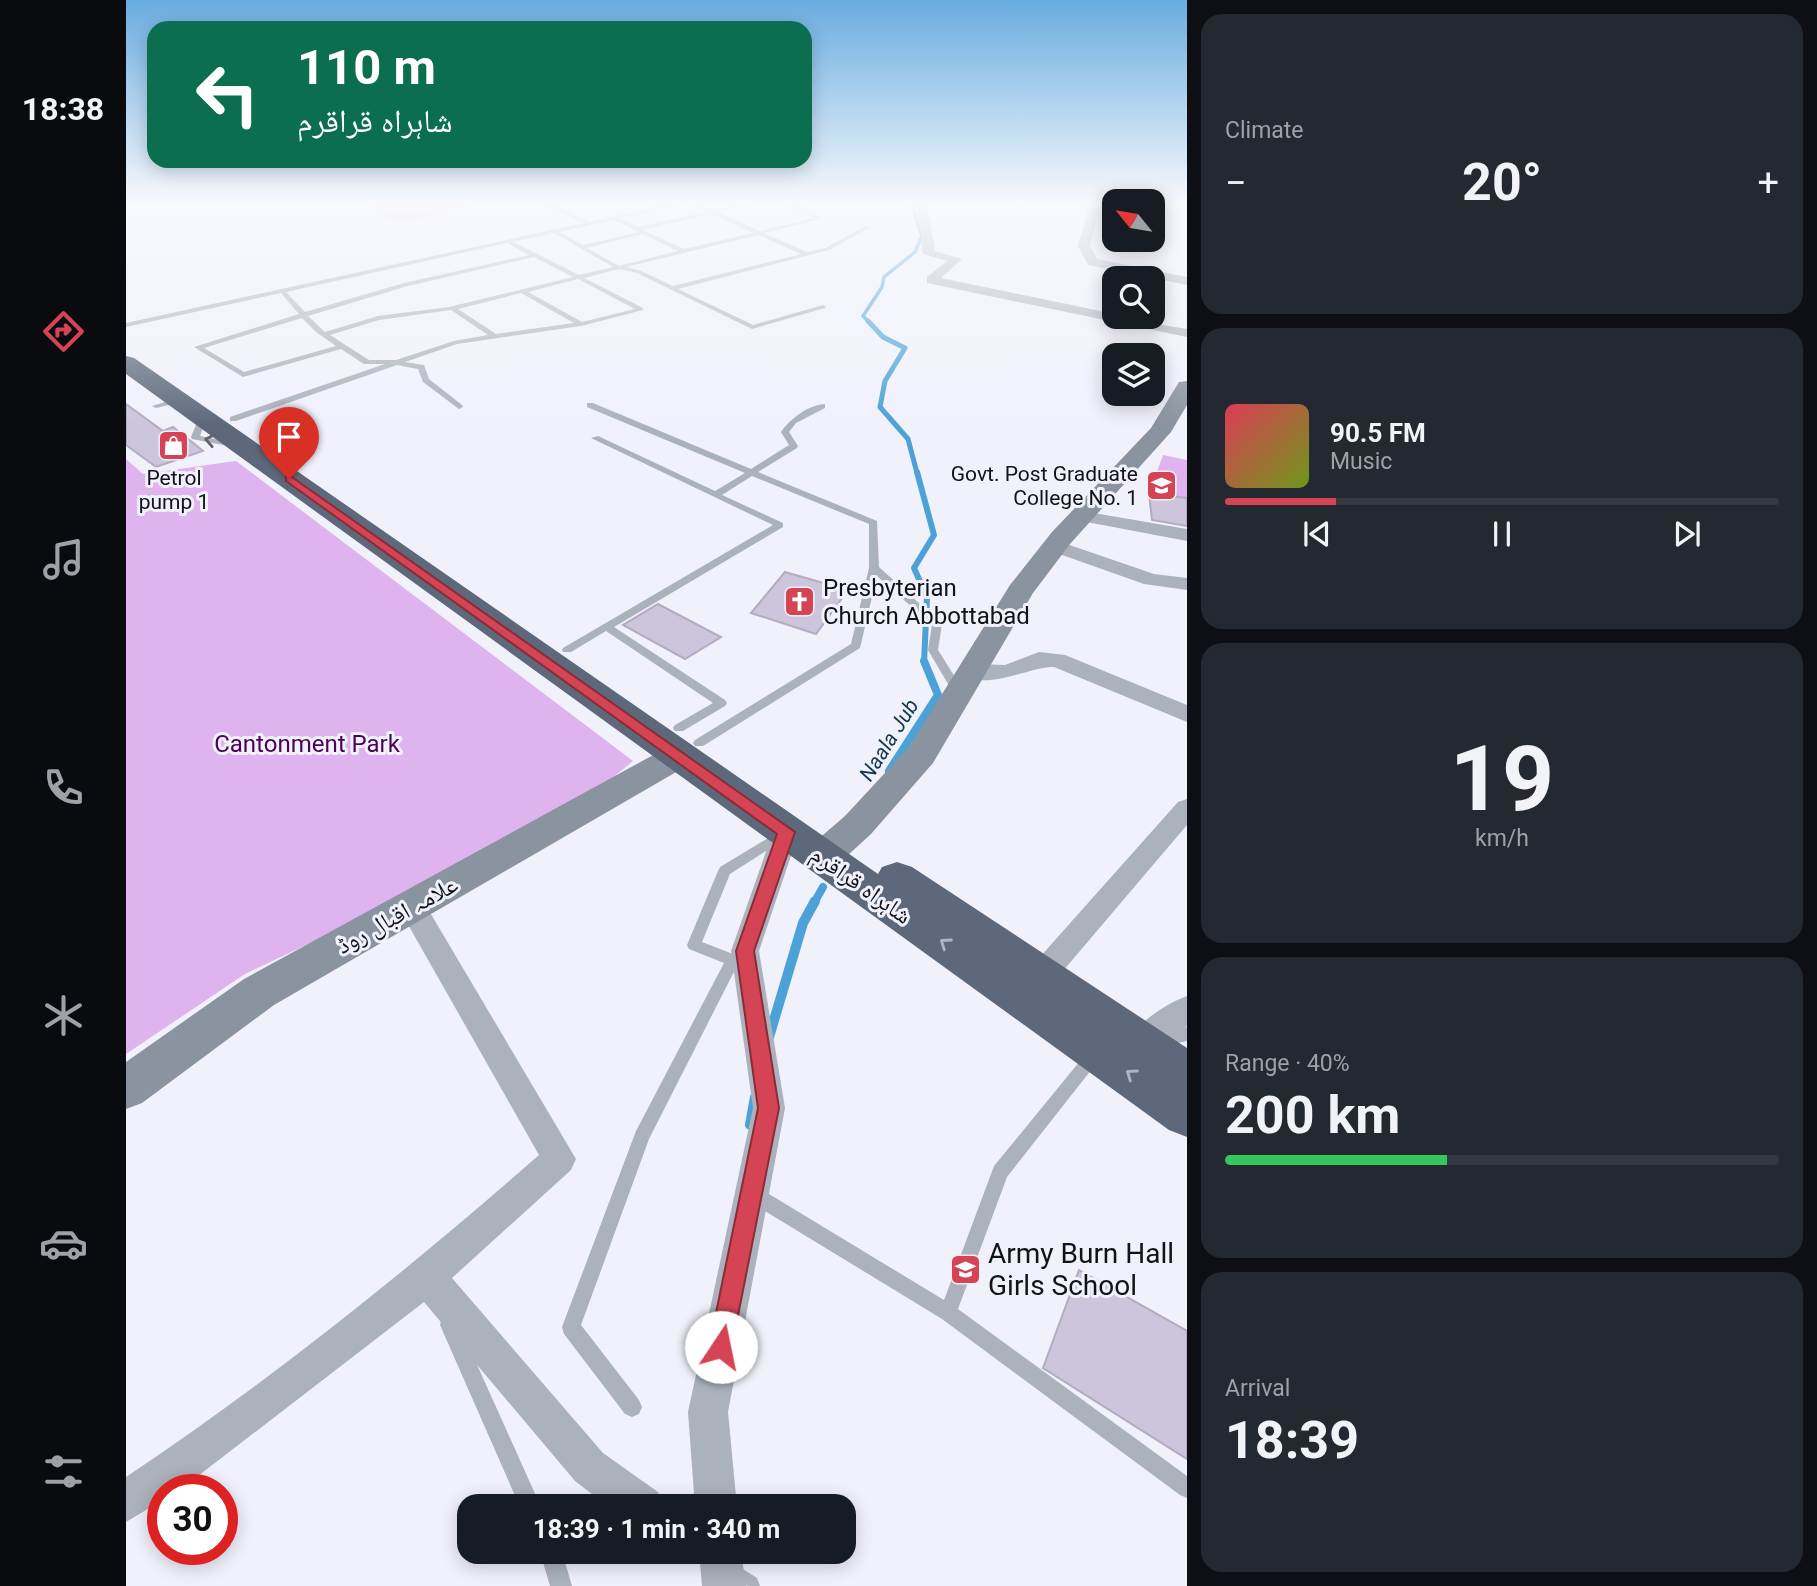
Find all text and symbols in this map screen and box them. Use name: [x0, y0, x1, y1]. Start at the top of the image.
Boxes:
text: 110 m: [297, 39, 436, 96]
icon: left: [182, 49, 273, 140]
text: 18:38: [22, 90, 104, 128]
text: شاہراہ قراقرم: [297, 102, 453, 140]
text: Climate: [1225, 117, 1304, 144]
text: 20°: [1462, 152, 1542, 213]
text: −: [1225, 161, 1247, 205]
text: +: [1757, 161, 1779, 205]
north arrow: [1102, 189, 1166, 252]
map controls: [1102, 189, 1165, 406]
button: search: [1102, 266, 1165, 329]
icon: directions: [39, 307, 88, 356]
button: layers: [1102, 343, 1165, 406]
pin: [259, 407, 319, 479]
icon: arrive: [270, 418, 308, 456]
text: 90.5 FM: [1330, 418, 1426, 448]
shop icon: Petrol pump 1: [157, 429, 191, 463]
one-way arrow: [204, 434, 216, 449]
text: Music: [1330, 448, 1392, 475]
place label: Govt. Post Graduate College No. 1: [951, 462, 1138, 510]
place label: Petrol pump 1: [139, 466, 209, 514]
school or university icon: Govt. Post Graduate College No. 1: [1144, 469, 1178, 503]
icon: previous: [1298, 515, 1336, 553]
icon: pause: [1483, 515, 1521, 553]
icon: next: [1668, 515, 1706, 553]
icon: music: [39, 535, 88, 584]
place label: Presbyterian Church Abbottabad: [823, 574, 1030, 630]
church icon: Presbyterian Church Abbottabad: [783, 585, 817, 619]
water label: Naala Jub: [854, 695, 924, 785]
text: 19: [1450, 726, 1554, 832]
park label: Cantonment Park: [214, 730, 401, 758]
icon: phone: [39, 763, 88, 812]
text: km/h: [1475, 825, 1529, 852]
street label: شاہراہ قراقرم: [804, 840, 917, 932]
street label: علامہ اقبال روڈ: [331, 870, 463, 960]
one-way arrow: [940, 939, 953, 951]
icon: climate: [39, 991, 88, 1040]
text: Range · 40%: [1225, 1050, 1350, 1077]
one-way arrow: [1126, 1070, 1139, 1082]
text: 200 km: [1225, 1085, 1400, 1146]
icon: car: [39, 1219, 88, 1268]
place label: Army Burn Hall Girls School: [988, 1237, 1174, 1302]
school or university icon: Army Burn Hall Girls School: [948, 1252, 982, 1286]
position arrow: [684, 1310, 758, 1384]
text: Arrival: [1225, 1375, 1290, 1402]
text: 18:39: [1225, 1410, 1359, 1471]
icon: filters: [39, 1447, 88, 1496]
speed limit sign: 30: [147, 1474, 238, 1565]
text: 18:39 · 1 min · 340 m: [533, 1514, 780, 1544]

